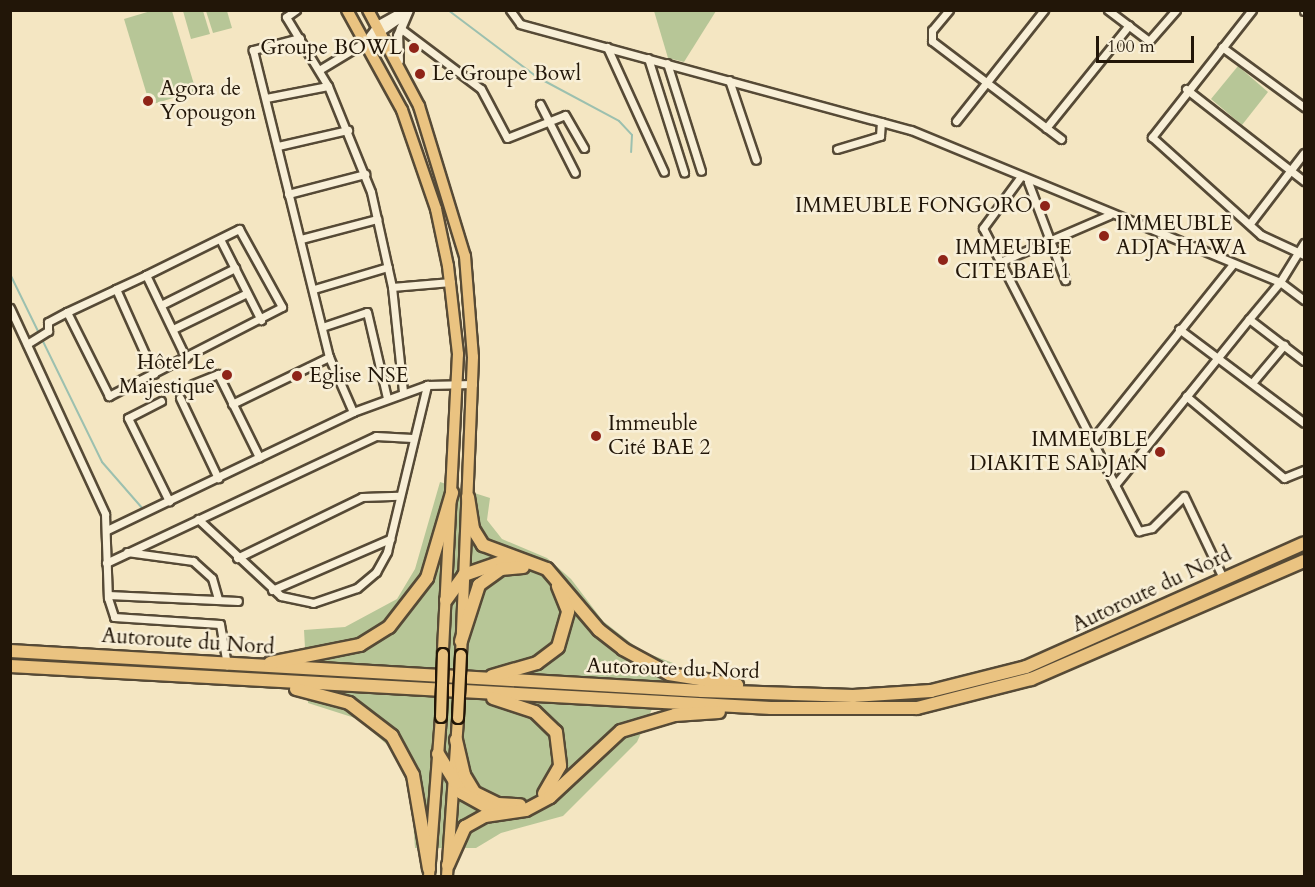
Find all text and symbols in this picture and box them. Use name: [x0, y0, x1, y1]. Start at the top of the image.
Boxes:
scale bar: [1099, 24, 1196, 62]
text: 100 m: [1107, 34, 1155, 59]
place label: Groupe BOWL: [260, 35, 402, 61]
marker: Groupe BOWL: [407, 41, 421, 55]
place label: Le Groupe Bowl: [432, 61, 581, 87]
marker: Le Groupe Bowl: [413, 67, 427, 81]
place label: Agora de Yopougon: [160, 76, 256, 126]
marker: Agora de Yopougon: [141, 94, 155, 108]
place label: IMMEUBLE FONGORO: [795, 193, 1033, 219]
marker: IMMEUBLE FONGORO: [1038, 199, 1052, 213]
place label: IMMEUBLE ADJA HAWA: [1116, 211, 1246, 261]
marker: IMMEUBLE ADJA HAWA: [1097, 229, 1111, 243]
place label: IMMEUBLE CITE BAE 1: [955, 235, 1072, 285]
marker: IMMEUBLE CITE BAE 1: [936, 253, 950, 267]
place label: Hôtel Le Majestique: [119, 350, 215, 400]
place label: Eglise NSE: [309, 363, 409, 389]
marker: Hôtel Le Majestique: [220, 368, 234, 382]
marker: Eglise NSE: [290, 369, 304, 383]
place label: Immeuble Cité BAE 2: [608, 411, 710, 461]
place label: IMMEUBLE DIAKITE SADJAN: [970, 427, 1148, 477]
marker: Immeuble Cité BAE 2: [589, 429, 603, 443]
marker: IMMEUBLE DIAKITE SADJAN: [1153, 445, 1167, 459]
street label: Autoroute du Nord: [1068, 542, 1236, 638]
street label: Autoroute du Nord: [101, 623, 275, 661]
street label: Autoroute du Nord: [586, 653, 760, 685]

